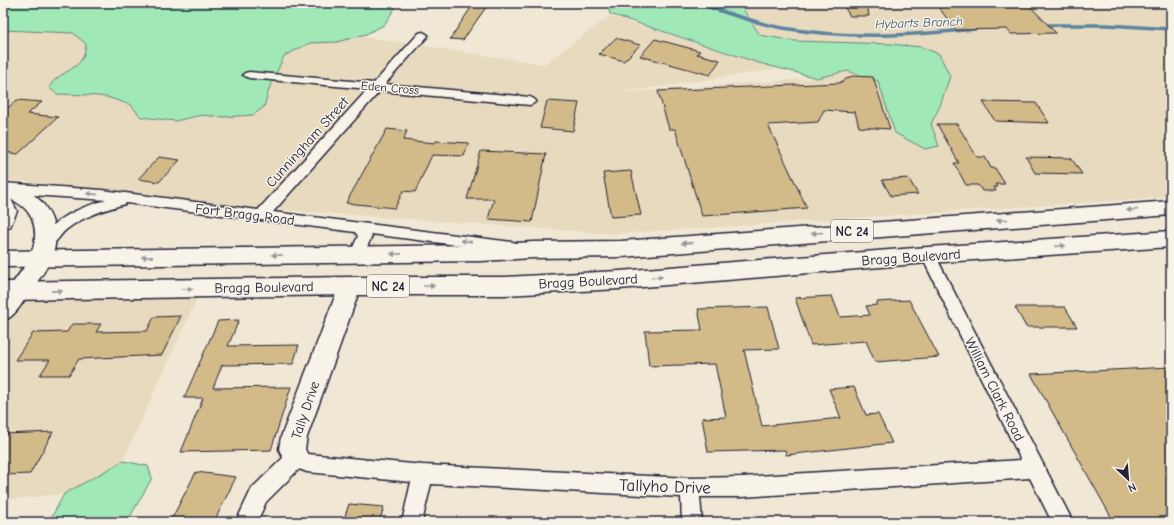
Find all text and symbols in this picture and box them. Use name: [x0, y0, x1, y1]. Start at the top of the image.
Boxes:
water label: Hybarts Branch: [875, 13, 963, 32]
street label: Eden Cross: [360, 78, 420, 98]
street label: Cunningham Street: [262, 93, 353, 191]
one-way arrow: [86, 191, 98, 198]
street label: Fort Bragg Road: [194, 200, 296, 229]
one-way arrow: [1126, 207, 1138, 214]
one-way arrow: [996, 216, 1008, 223]
road number: NC 24: [831, 220, 873, 242]
one-way arrow: [811, 230, 823, 237]
one-way arrow: [460, 238, 472, 244]
one-way arrow: [681, 240, 693, 247]
one-way arrow: [1054, 243, 1066, 250]
street label: Bragg Boulevard: [861, 246, 961, 269]
one-way arrow: [389, 251, 402, 257]
one-way arrow: [271, 252, 283, 259]
one-way arrow: [141, 254, 153, 261]
street label: Bragg Boulevard: [538, 270, 638, 293]
one-way arrow: [651, 274, 663, 281]
road number: NC 24: [367, 275, 409, 297]
street label: Bragg Boulevard: [214, 278, 314, 297]
one-way arrow: [423, 283, 436, 289]
one-way arrow: [181, 286, 194, 292]
one-way arrow: [51, 288, 64, 294]
street label: William Clark Road: [961, 334, 1028, 444]
street label: Tally Drive: [288, 379, 323, 442]
north arrow: [1108, 459, 1148, 499]
street label: Tallyho Drive: [619, 475, 711, 498]
text: N: [1126, 480, 1138, 495]

